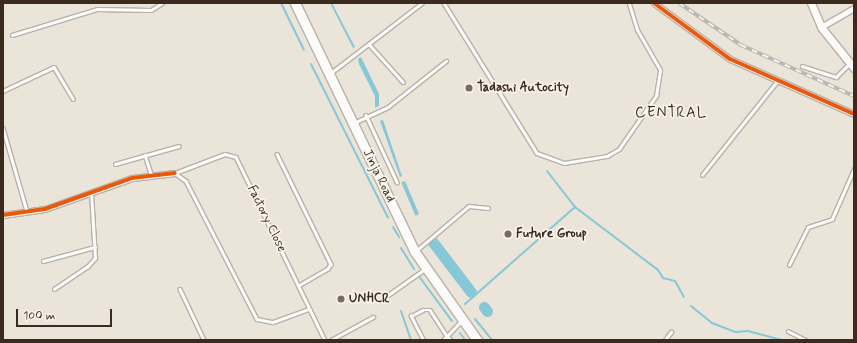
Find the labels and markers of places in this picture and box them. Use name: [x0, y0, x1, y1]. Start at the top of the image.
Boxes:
place label: Tadashi Autocity: [477, 80, 566, 96]
marker: Tadashi Autocity: [464, 83, 474, 93]
place label: Future Group: [516, 226, 587, 242]
marker: Future Group: [503, 229, 513, 239]
place label: UNHCR: [349, 291, 390, 307]
marker: UNHCR: [336, 294, 346, 304]

